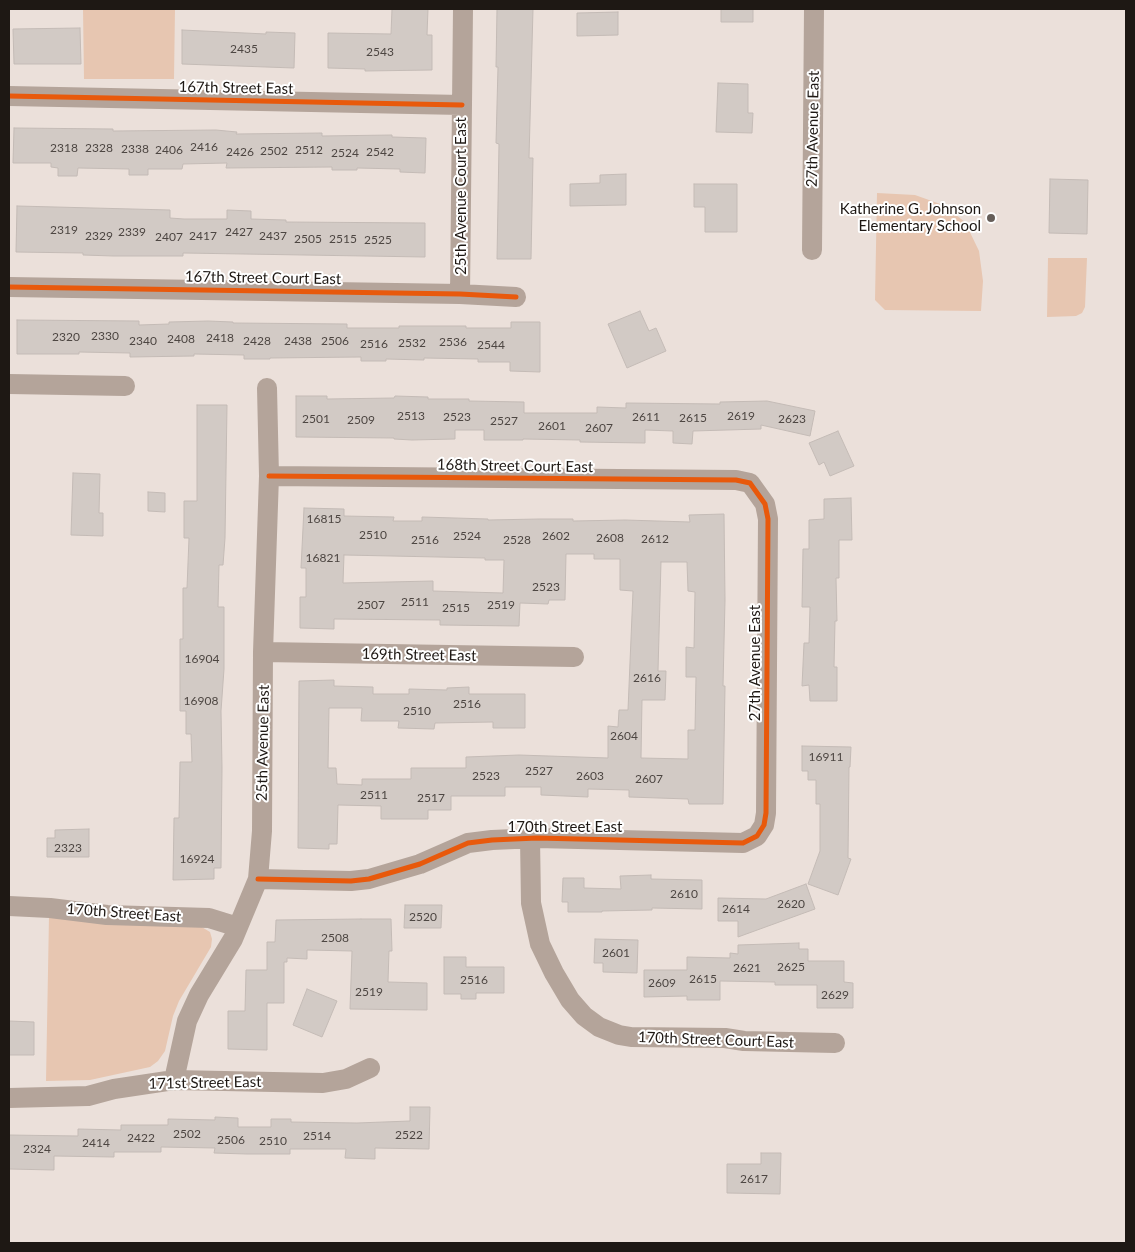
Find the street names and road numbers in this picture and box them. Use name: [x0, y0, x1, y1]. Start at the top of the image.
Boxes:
street label: 27th Avenue East: [803, 71, 823, 187]
street label: 167th Street East: [178, 78, 294, 98]
street label: 25th Avenue Court East: [452, 117, 470, 275]
street label: 167th Street Court East: [185, 268, 341, 288]
street label: 168th Street Court East: [437, 456, 593, 476]
street label: 27th Avenue East: [746, 605, 764, 721]
street label: 169th Street East: [361, 645, 477, 665]
street label: 25th Avenue East: [253, 685, 273, 801]
street label: 170th Street East: [508, 818, 622, 836]
street label: 170th Street East: [66, 900, 182, 926]
street label: 170th Street Court East: [638, 1028, 794, 1052]
street label: 171st Street East: [148, 1073, 262, 1093]

